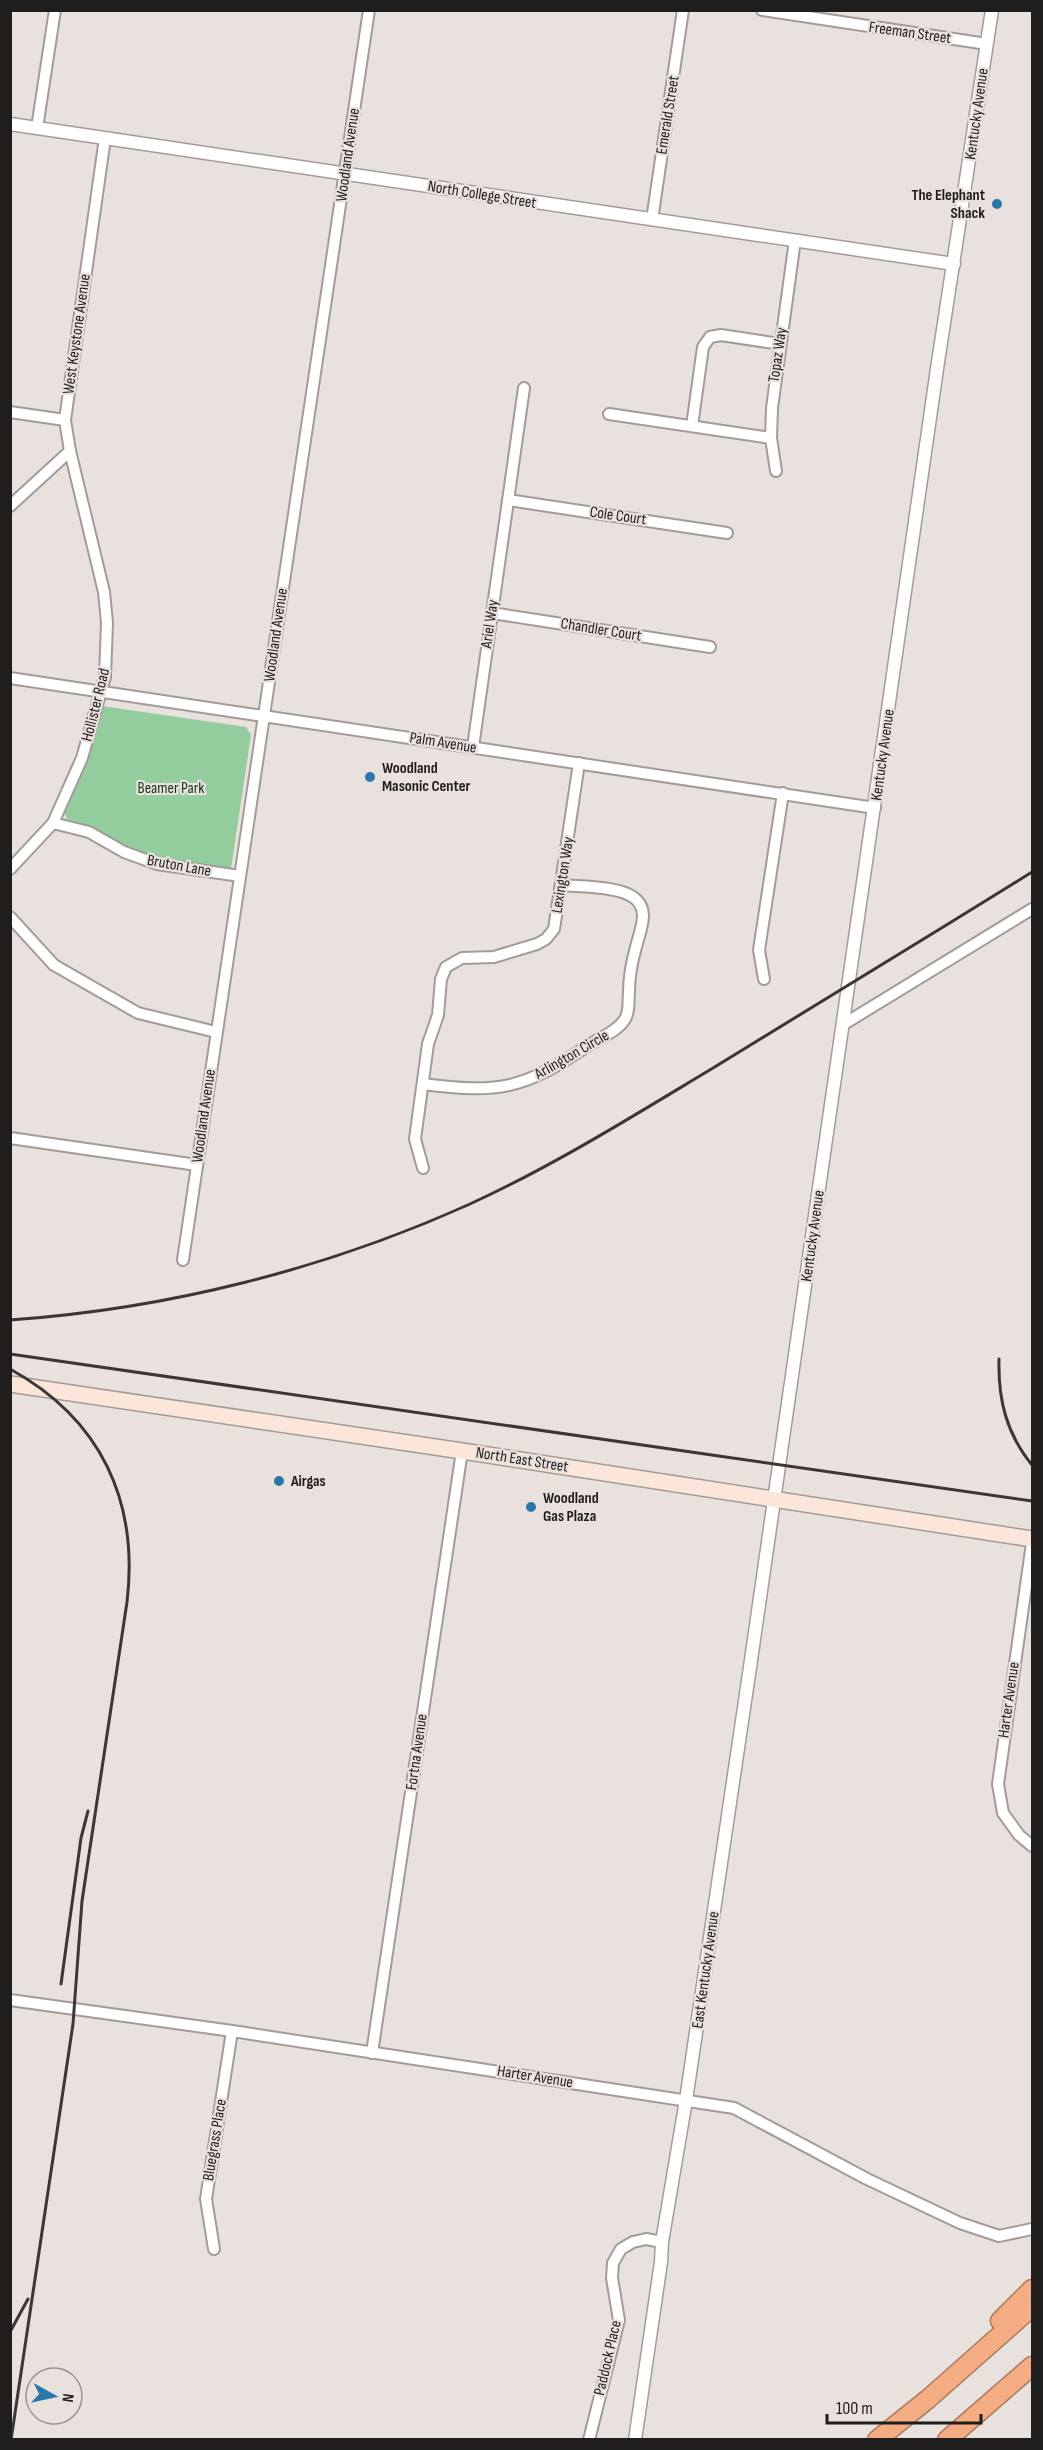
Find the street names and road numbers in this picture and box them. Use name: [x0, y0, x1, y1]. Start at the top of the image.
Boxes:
street label: Freeman Street: [868, 18, 952, 48]
street label: Kentucky Avenue: [961, 67, 993, 161]
street label: Emerald Street: [652, 74, 684, 156]
street label: Woodland Avenue: [332, 107, 364, 203]
street label: North College Street: [426, 177, 538, 213]
street label: West Keystone Avenue: [59, 273, 95, 395]
street label: Topaz Way: [765, 326, 791, 384]
street label: Cole Court: [589, 503, 648, 529]
street label: Woodland Avenue: [260, 587, 292, 683]
street label: Ariel Way: [477, 598, 503, 651]
street label: Chandler Court: [559, 614, 643, 646]
street label: Hollister Road: [78, 666, 114, 744]
street label: Kentucky Avenue: [867, 708, 899, 802]
street label: Palm Avenue: [408, 728, 478, 758]
street label: Lexington Way: [548, 835, 578, 915]
street label: Bruton Lane: [146, 851, 212, 881]
street label: Arlington Circle: [530, 1026, 613, 1084]
street label: Woodland Avenue: [188, 1068, 220, 1164]
street label: Kentucky Avenue: [797, 1189, 829, 1283]
street label: North East Street: [474, 1443, 570, 1477]
street label: Harter Avenue: [994, 1661, 1024, 1739]
street label: Fortna Avenue: [402, 1713, 432, 1791]
street label: East Kentucky Avenue: [688, 1910, 724, 2030]
street label: Harter Avenue: [496, 2062, 574, 2092]
street label: Bluegrass Place: [199, 2098, 231, 2182]
street label: Paddock Place: [590, 2319, 626, 2397]

